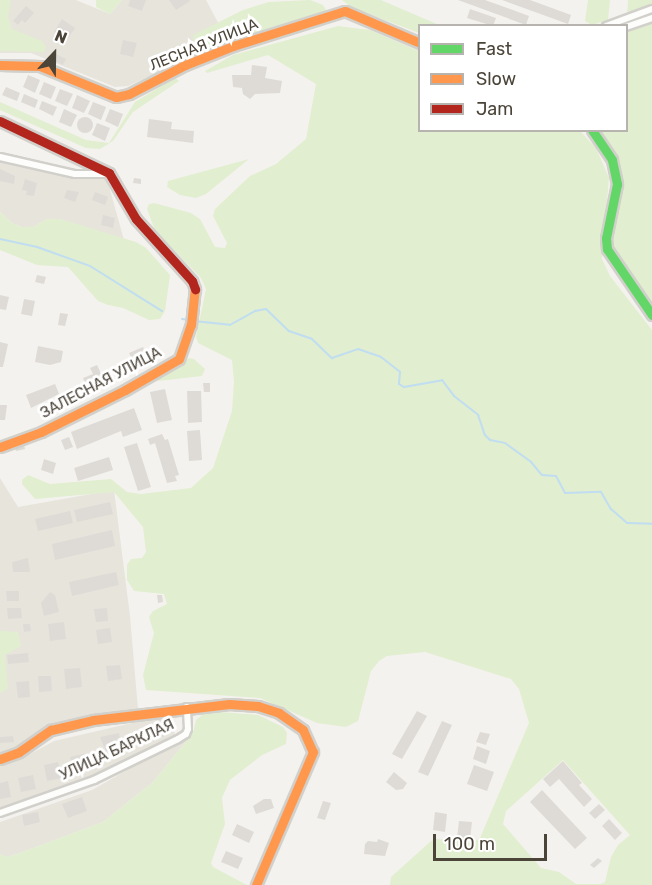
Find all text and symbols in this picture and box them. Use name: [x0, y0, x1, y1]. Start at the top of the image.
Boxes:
street label: ЛЕСНАЯ УЛИЦА: [147, 15, 261, 75]
north arrow: [24, 24, 84, 84]
legend: [418, 24, 628, 132]
text: N: [52, 26, 70, 48]
text: Fast: [476, 38, 512, 60]
text: Slow: [476, 68, 516, 90]
text: Jam: [476, 98, 513, 120]
street label: ЗАЛЕСНАЯ УЛИЦА: [37, 344, 165, 422]
street label: УЛИЦА БАРКЛАЯ: [57, 716, 177, 784]
scale bar: [436, 822, 550, 860]
text: 100 m: [444, 833, 495, 855]

